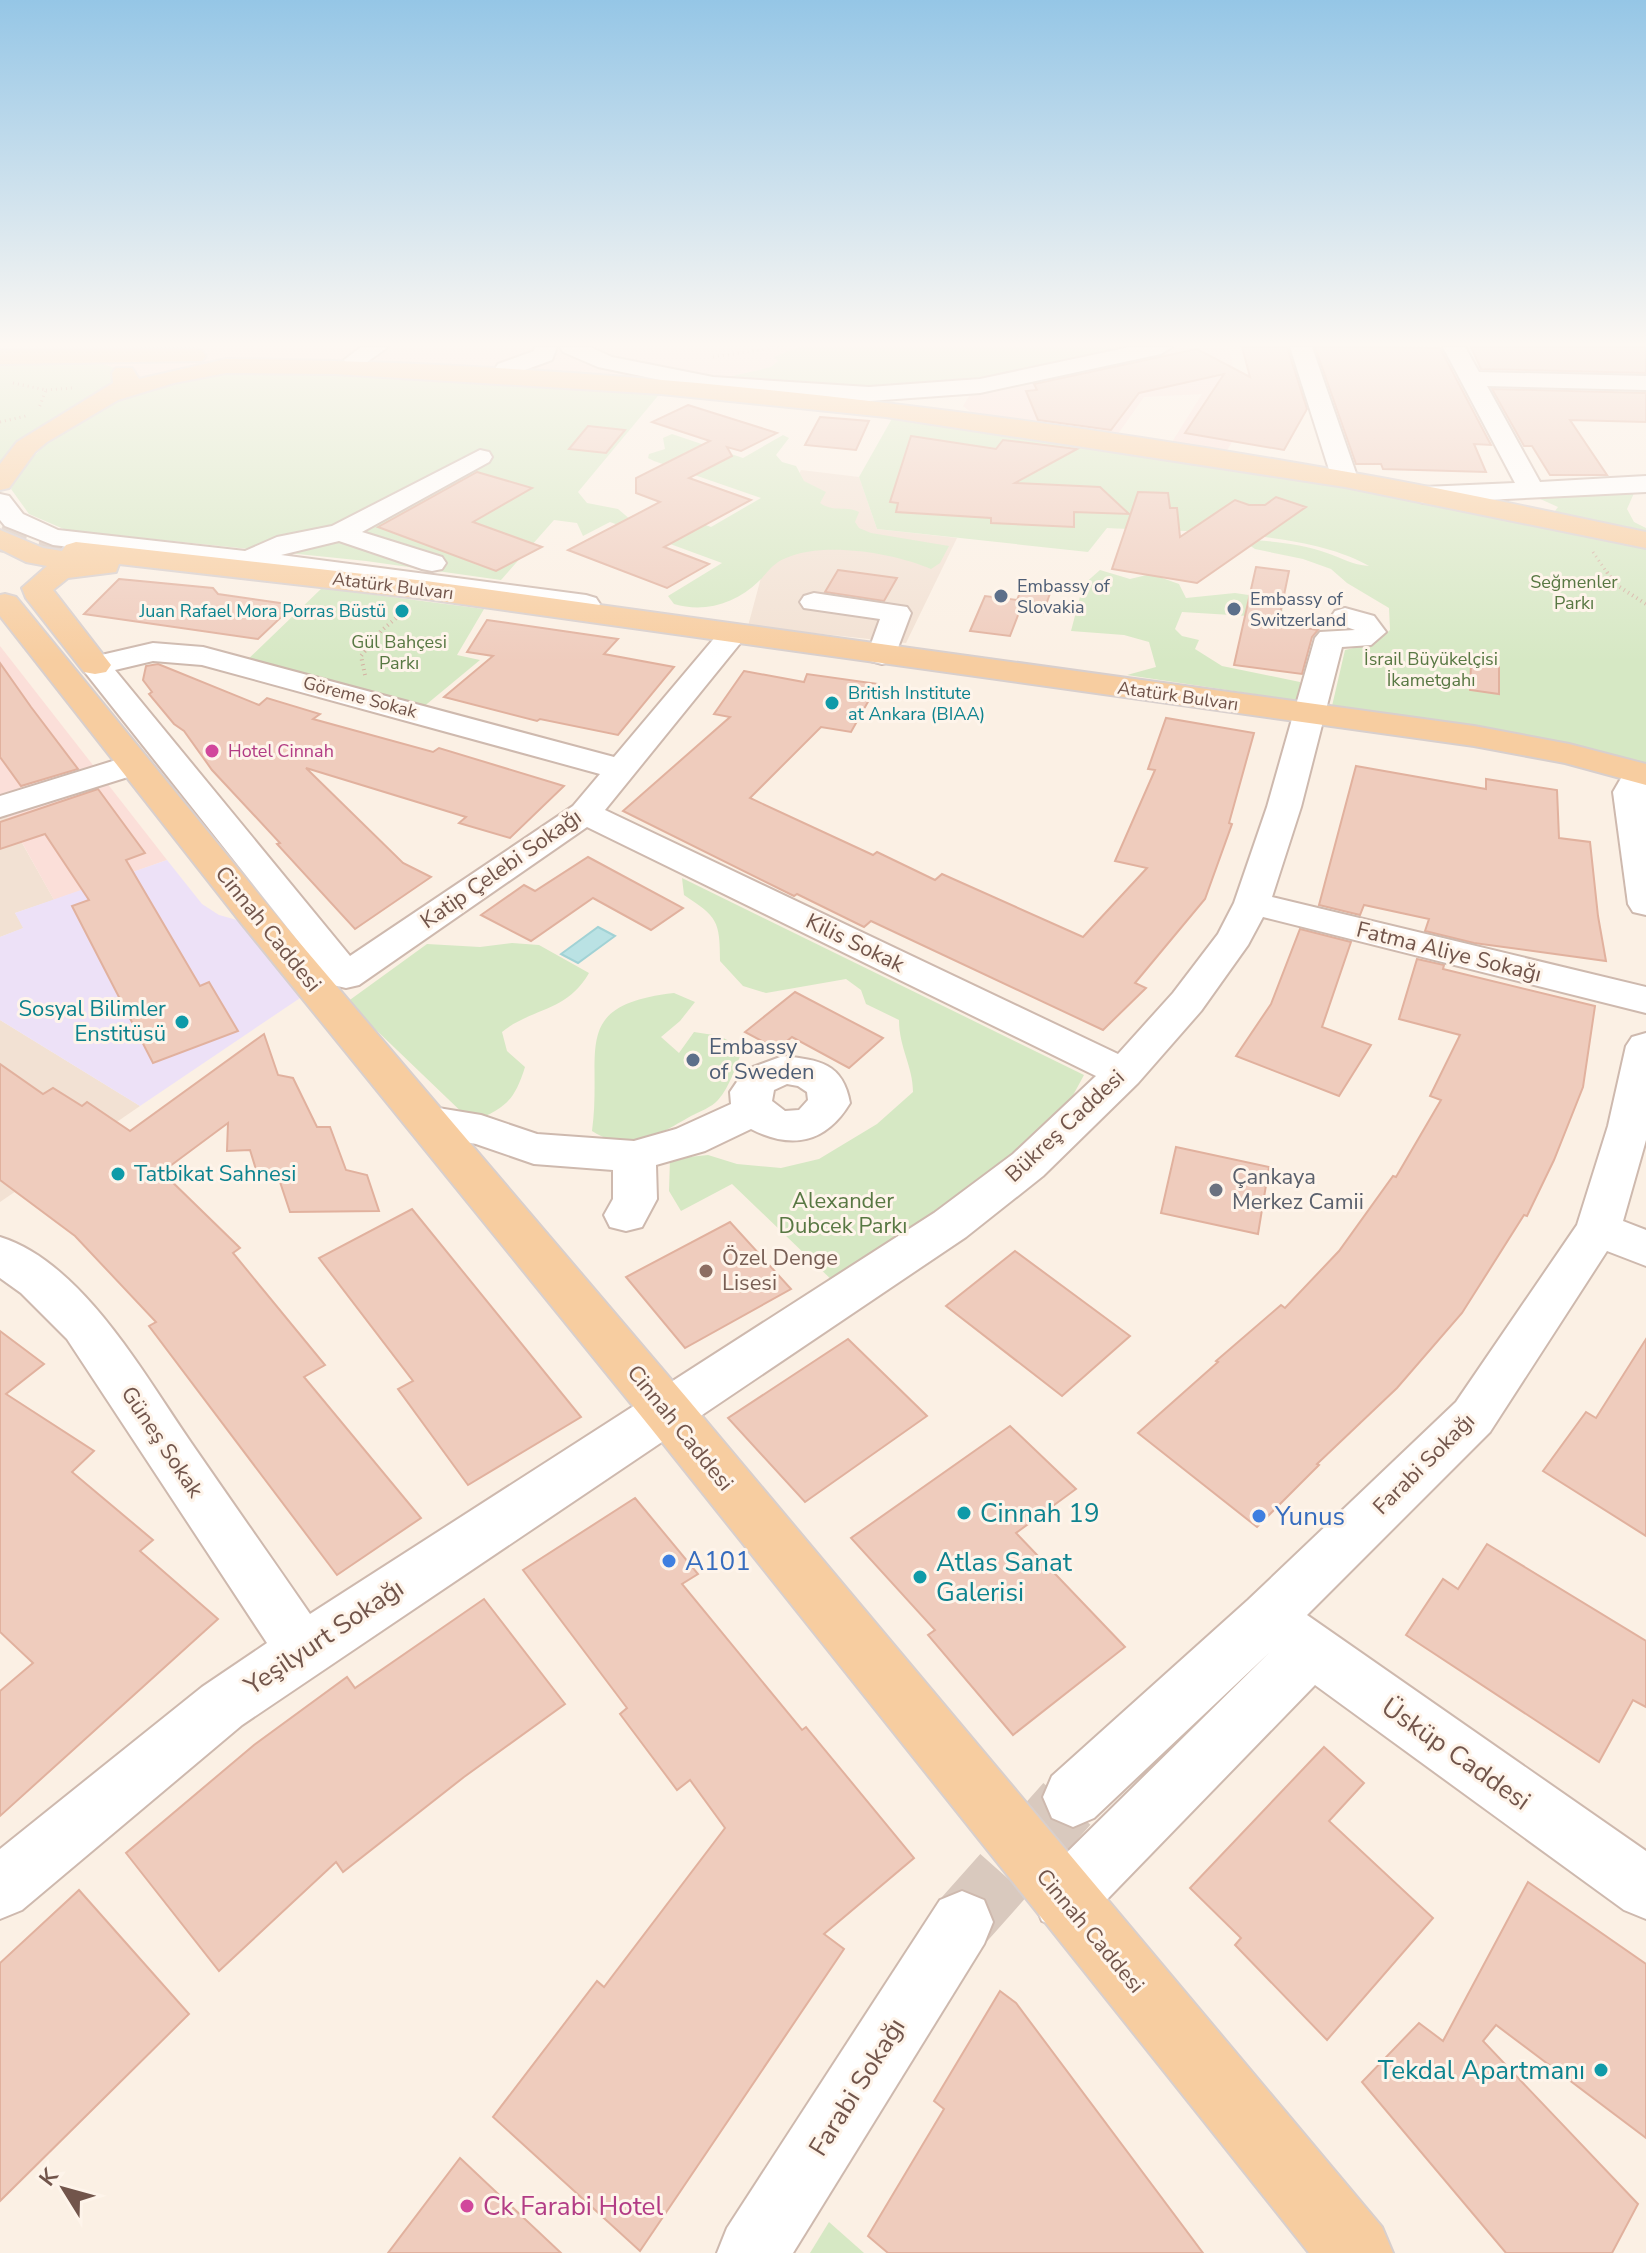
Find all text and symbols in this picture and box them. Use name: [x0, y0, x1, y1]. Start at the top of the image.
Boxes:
street label: Atatürk Bulvarı: [331, 567, 455, 605]
park label: Seğmenler Parkı: [1530, 570, 1618, 615]
place label: Embassy of Slovakia: [1017, 574, 1111, 619]
marker: Embassy of Slovakia: [992, 587, 1010, 605]
place label: Embassy of Switzerland: [1250, 587, 1346, 632]
place label: Juan Rafael Mora Porras Büstü: [138, 599, 386, 623]
marker: Embassy of Switzerland: [1225, 600, 1243, 618]
marker: Juan Rafael Mora Porras Büstü: [393, 602, 411, 620]
park label: Gül Bahçesi Parkı: [351, 630, 447, 675]
park label: İsrail Büyükelçisi İkametgahı: [1364, 647, 1498, 692]
street label: Göreme Sokak: [300, 670, 421, 724]
street label: Atatürk Bulvarı: [1116, 676, 1240, 716]
place label: British Institute at Ankara (BIAA): [848, 681, 985, 726]
marker: British Institute at Ankara (BIAA): [823, 694, 841, 712]
place label: Hotel Cinnah: [228, 739, 334, 763]
marker: Hotel Cinnah: [203, 742, 221, 760]
street label: Katip Çelebi Sokağı: [414, 802, 588, 936]
street label: Cinnah Caddesi: [208, 860, 328, 998]
street label: Kilis Sokak: [801, 906, 910, 980]
street label: Fatma Aliye Sokağı: [1353, 915, 1545, 989]
place label: Sosyal Bilimler Enstitüsü: [19, 994, 166, 1049]
marker: Sosyal Bilimler Enstitüsü: [173, 1013, 191, 1031]
place label: Embassy of Sweden: [709, 1032, 815, 1087]
marker: Embassy of Sweden: [684, 1051, 702, 1069]
street label: Bükreş Caddesi: [999, 1063, 1131, 1189]
place label: Tatbikat Sahnesi: [134, 1159, 296, 1189]
place label: Çankaya Merkez Camii: [1232, 1162, 1364, 1217]
marker: Tatbikat Sahnesi: [109, 1165, 127, 1183]
marker: Çankaya Merkez Camii: [1207, 1181, 1225, 1199]
park label: Alexander Dubcek Parkı: [779, 1186, 907, 1241]
place label: Özel Denge Lisesi: [722, 1243, 838, 1298]
marker: Özel Denge Lisesi: [697, 1262, 715, 1280]
street label: Cinnah Caddesi: [620, 1359, 740, 1497]
street label: Güneş Sokak: [114, 1381, 211, 1504]
street label: Farabi Sokağı: [1367, 1407, 1481, 1521]
place label: Cinnah 19: [980, 1496, 1100, 1531]
place label: Yunus: [1274, 1499, 1345, 1534]
marker: Cinnah 19: [955, 1504, 973, 1522]
marker: Yunus: [1250, 1507, 1268, 1525]
place label: A101: [685, 1544, 751, 1579]
place label: Atlas Sanat Galerisi: [936, 1545, 1073, 1610]
marker: A101: [660, 1552, 678, 1570]
marker: Atlas Sanat Galerisi: [911, 1568, 929, 1586]
street label: Yeşilyurt Sokağı: [237, 1571, 411, 1704]
street label: Üsküp Caddesi: [1375, 1690, 1537, 1818]
street label: Cinnah Caddesi: [1029, 1862, 1151, 2000]
street label: Farabi Sokağı: [801, 2011, 913, 2163]
place label: Tekdal Apartmanı: [1378, 2053, 1585, 2088]
marker: Tekdal Apartmanı: [1592, 2061, 1610, 2079]
north arrow: [24, 2149, 104, 2229]
text: K: [32, 2162, 66, 2192]
place label: Ck Farabi Hotel: [483, 2189, 663, 2224]
marker: Ck Farabi Hotel: [458, 2197, 476, 2215]

